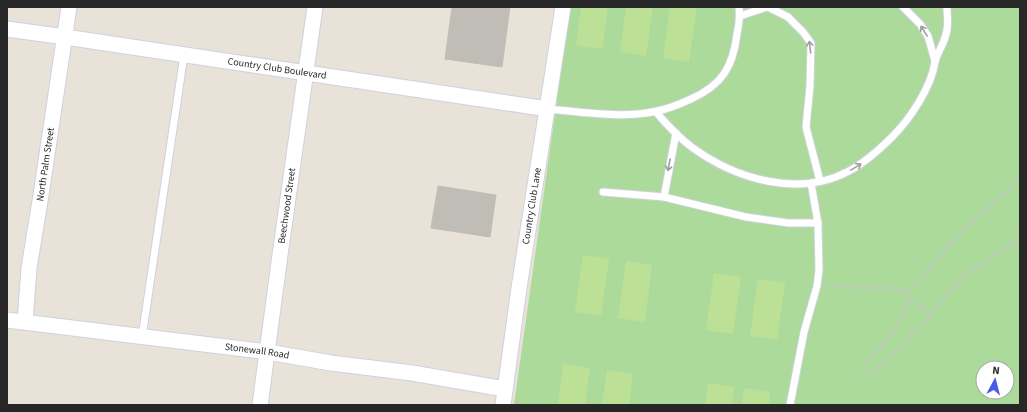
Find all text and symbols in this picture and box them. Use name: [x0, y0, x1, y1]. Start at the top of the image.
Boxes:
one-way arrow: [920, 25, 928, 37]
one-way arrow: [806, 41, 814, 54]
street label: Country Club Boulevard: [227, 54, 328, 83]
street label: North Palm Street: [33, 126, 58, 202]
one-way arrow: [665, 158, 673, 171]
one-way arrow: [850, 163, 862, 171]
street label: Beechwood Street: [275, 166, 299, 245]
street label: Country Club Lane: [519, 167, 545, 245]
street label: Stonewall Road: [224, 340, 290, 363]
north arrow: [975, 360, 1015, 400]
text: N: [992, 363, 1001, 378]

